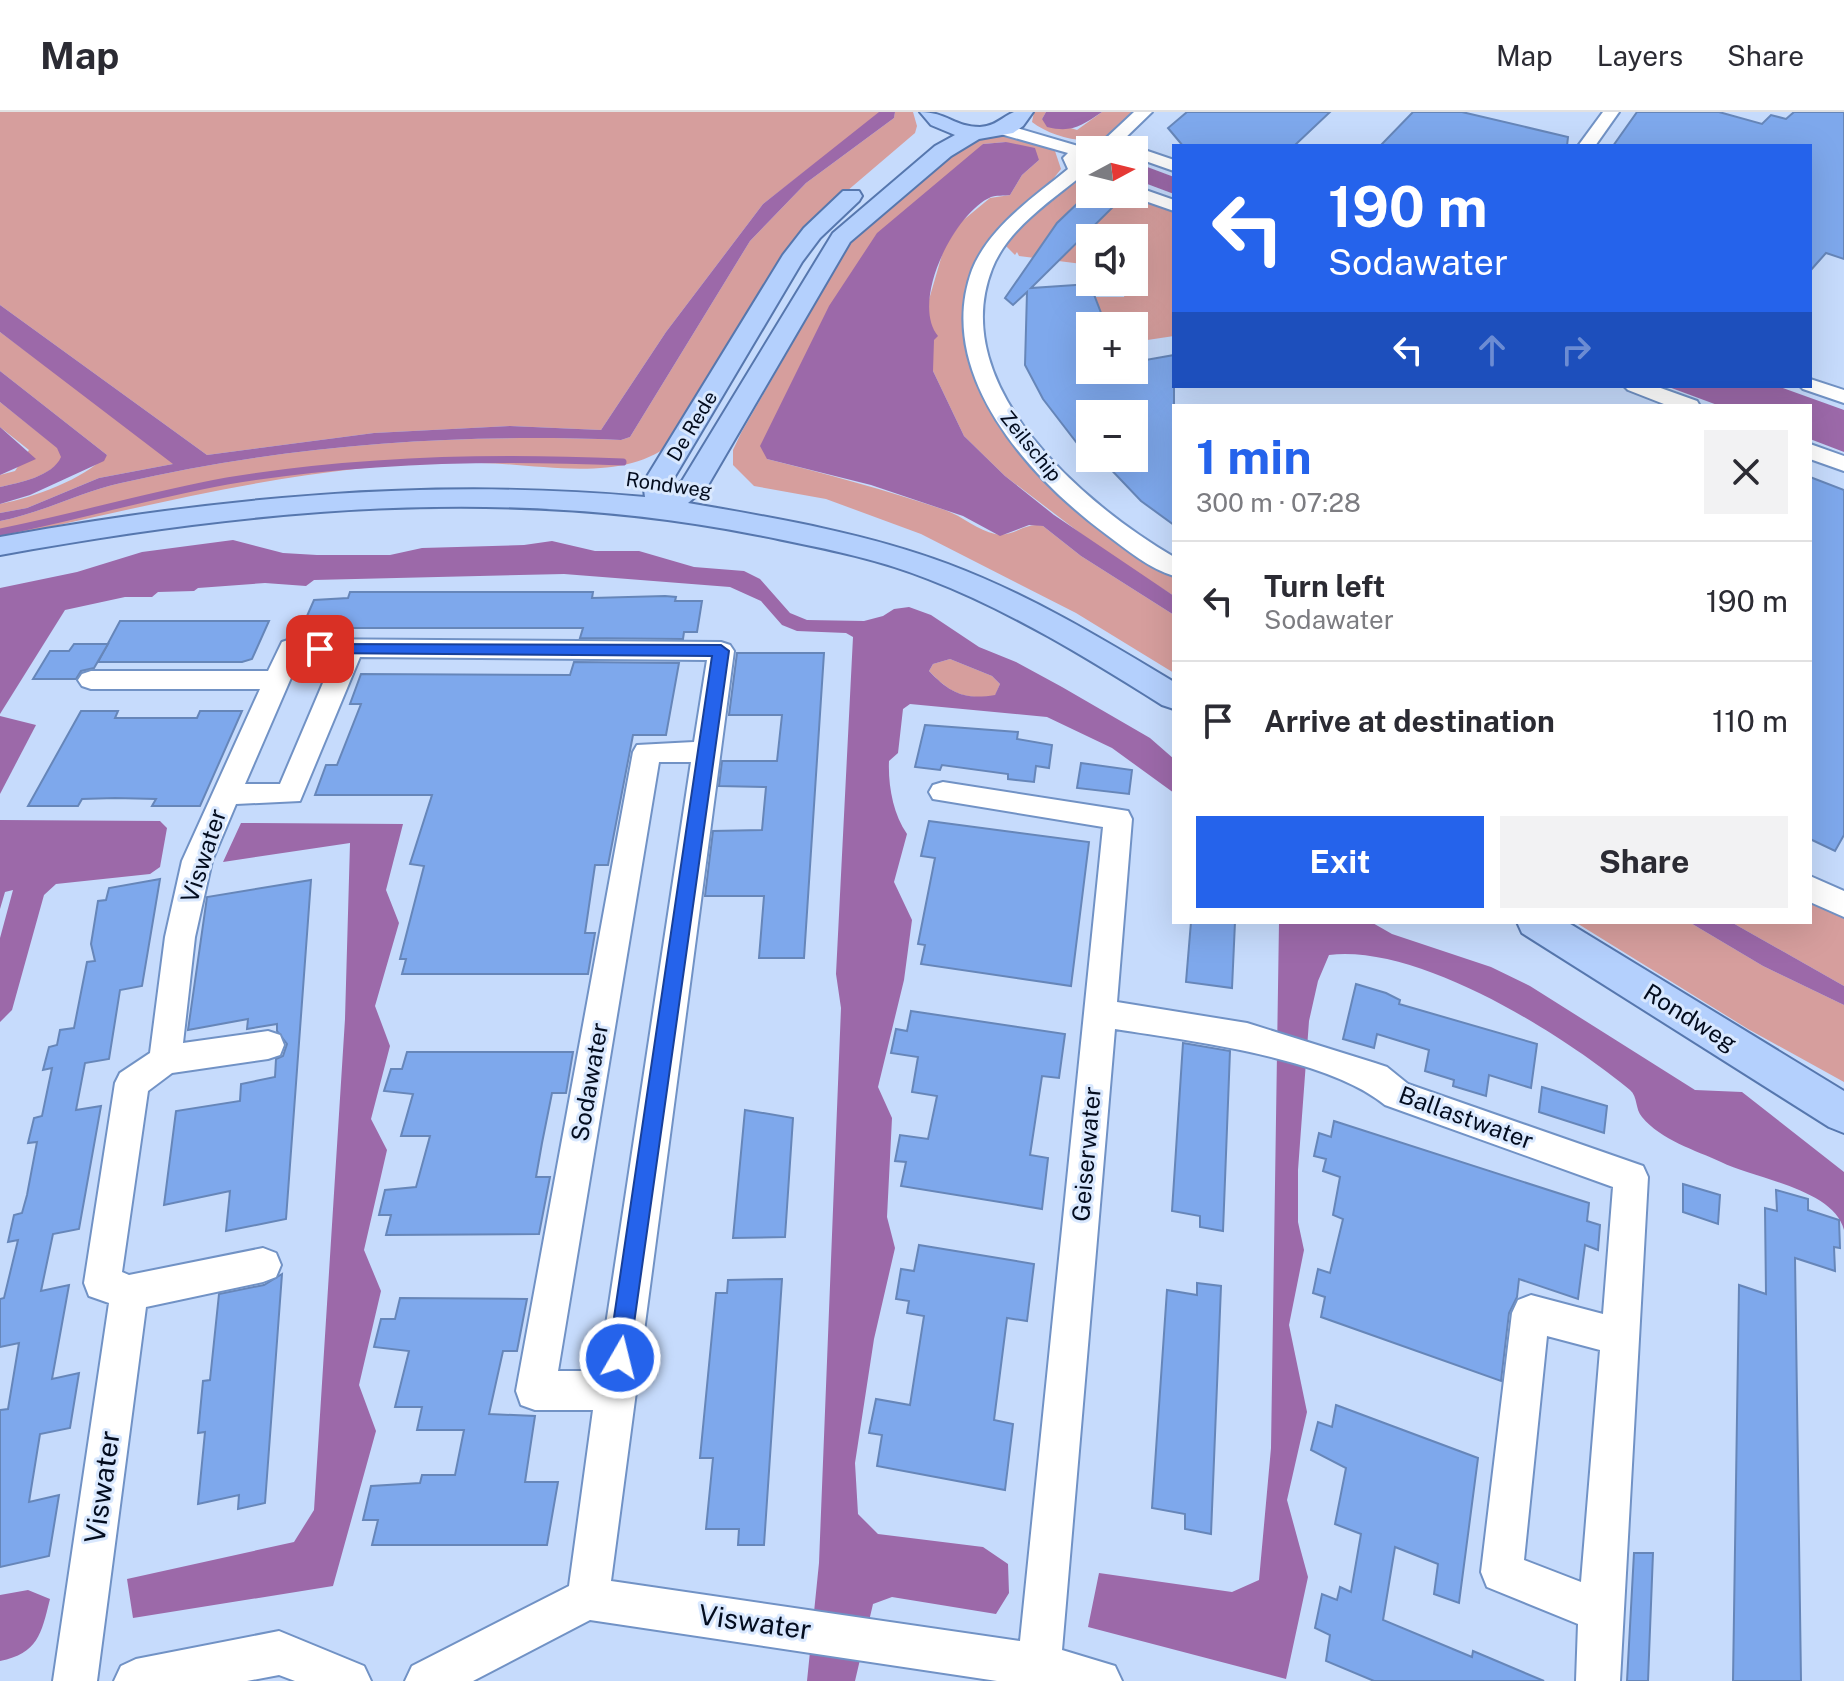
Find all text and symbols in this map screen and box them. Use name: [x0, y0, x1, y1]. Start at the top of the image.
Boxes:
text: Map: [40, 33, 119, 78]
text: Map: [1496, 39, 1553, 72]
text: Layers: [1597, 39, 1683, 72]
text: Share: [1727, 39, 1804, 72]
north arrow: [1076, 136, 1148, 208]
map controls: [1076, 136, 1148, 472]
text: 190 m: [1328, 174, 1488, 240]
icon: left: [1196, 176, 1300, 280]
button: sound: [1076, 224, 1148, 296]
text: Sodawater: [1328, 241, 1508, 283]
button: +: [1076, 312, 1148, 384]
icon: left: [1386, 328, 1430, 372]
icon: ahead: [1470, 328, 1514, 372]
icon: right: [1554, 328, 1598, 372]
street label: De Rede: [662, 387, 722, 465]
button: −: [1076, 400, 1148, 472]
street label: Zeilschip: [995, 406, 1067, 486]
text: 1 min: [1196, 428, 1312, 485]
button: close: [1704, 430, 1788, 514]
street label: Rondweg: [624, 467, 714, 503]
text: 300 m · 07:28: [1196, 487, 1361, 518]
text: Turn left: [1264, 568, 1385, 604]
icon: left: [1196, 579, 1240, 623]
text: 190 m: [1706, 583, 1788, 619]
text: Sodawater: [1264, 604, 1394, 635]
pin: [286, 615, 354, 683]
icon: arrive: [298, 627, 342, 671]
icon: arrive: [1196, 699, 1240, 743]
text: Arrive at destination: [1264, 703, 1555, 739]
text: 110 m: [1712, 703, 1788, 739]
street label: Viswater: [175, 805, 231, 906]
button: Exit: [1196, 816, 1484, 908]
button: Share: [1500, 816, 1788, 908]
street label: Rondweg: [1639, 978, 1742, 1057]
street label: Sodawater: [565, 1020, 613, 1143]
street label: Ballastwater: [1395, 1080, 1537, 1154]
street label: Geiserwater: [1066, 1085, 1106, 1223]
position arrow: [578, 1316, 662, 1400]
street label: Viswater: [77, 1428, 126, 1545]
street label: Viswater: [697, 1597, 814, 1646]

